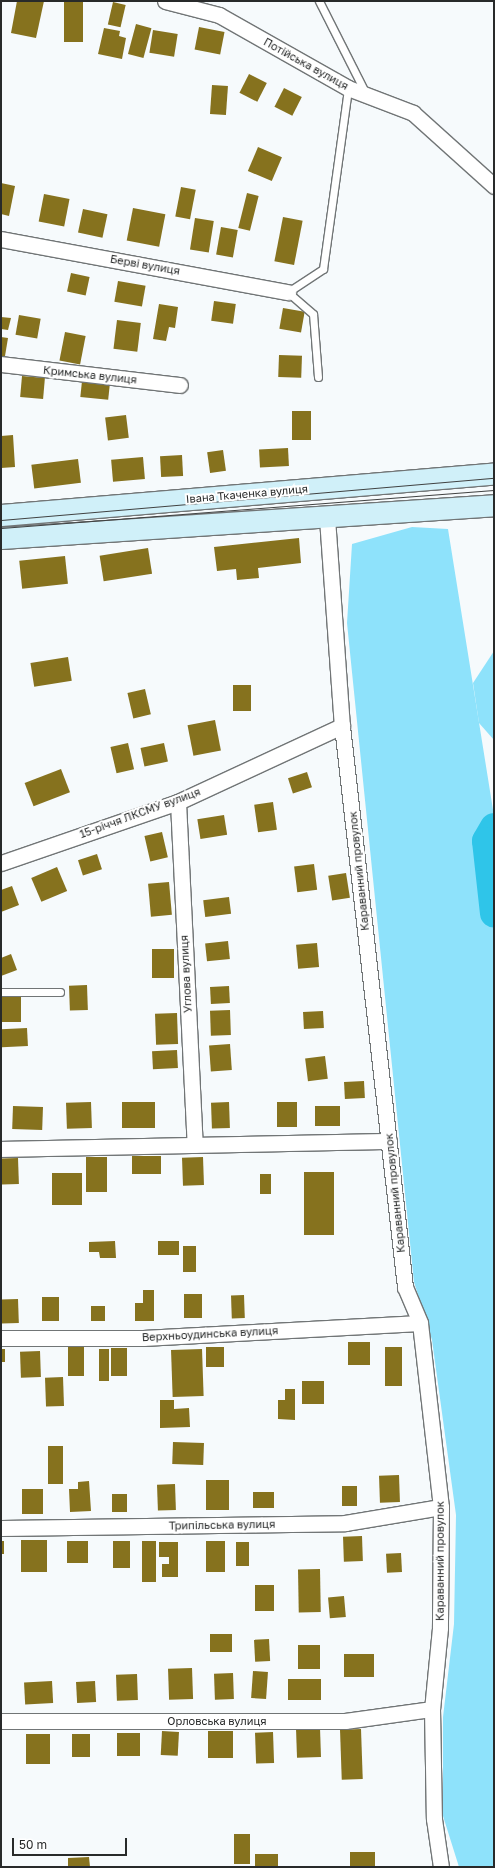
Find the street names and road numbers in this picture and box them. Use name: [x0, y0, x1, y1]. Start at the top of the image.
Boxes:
street label: Потійська вулиця: [261, 35, 351, 93]
street label: Берві вулиця: [109, 252, 181, 278]
street label: Кримська вулиця: [42, 364, 138, 386]
street label: Івана Ткаченка вулиця: [185, 482, 309, 506]
street label: 15-річчя ЛКСМУ вулиця: [78, 785, 202, 841]
street label: Караванний провулок: [346, 811, 372, 931]
street label: Углова вулиця: [177, 935, 195, 1013]
street label: Караванний провулок: [382, 1133, 408, 1253]
street label: Верхньоудинська вулиця: [142, 1324, 278, 1344]
street label: Караванний провулок: [433, 1501, 447, 1621]
street label: Трипільська вулиця: [169, 1517, 275, 1533]
street label: Орловська вулиця: [167, 1714, 267, 1728]

